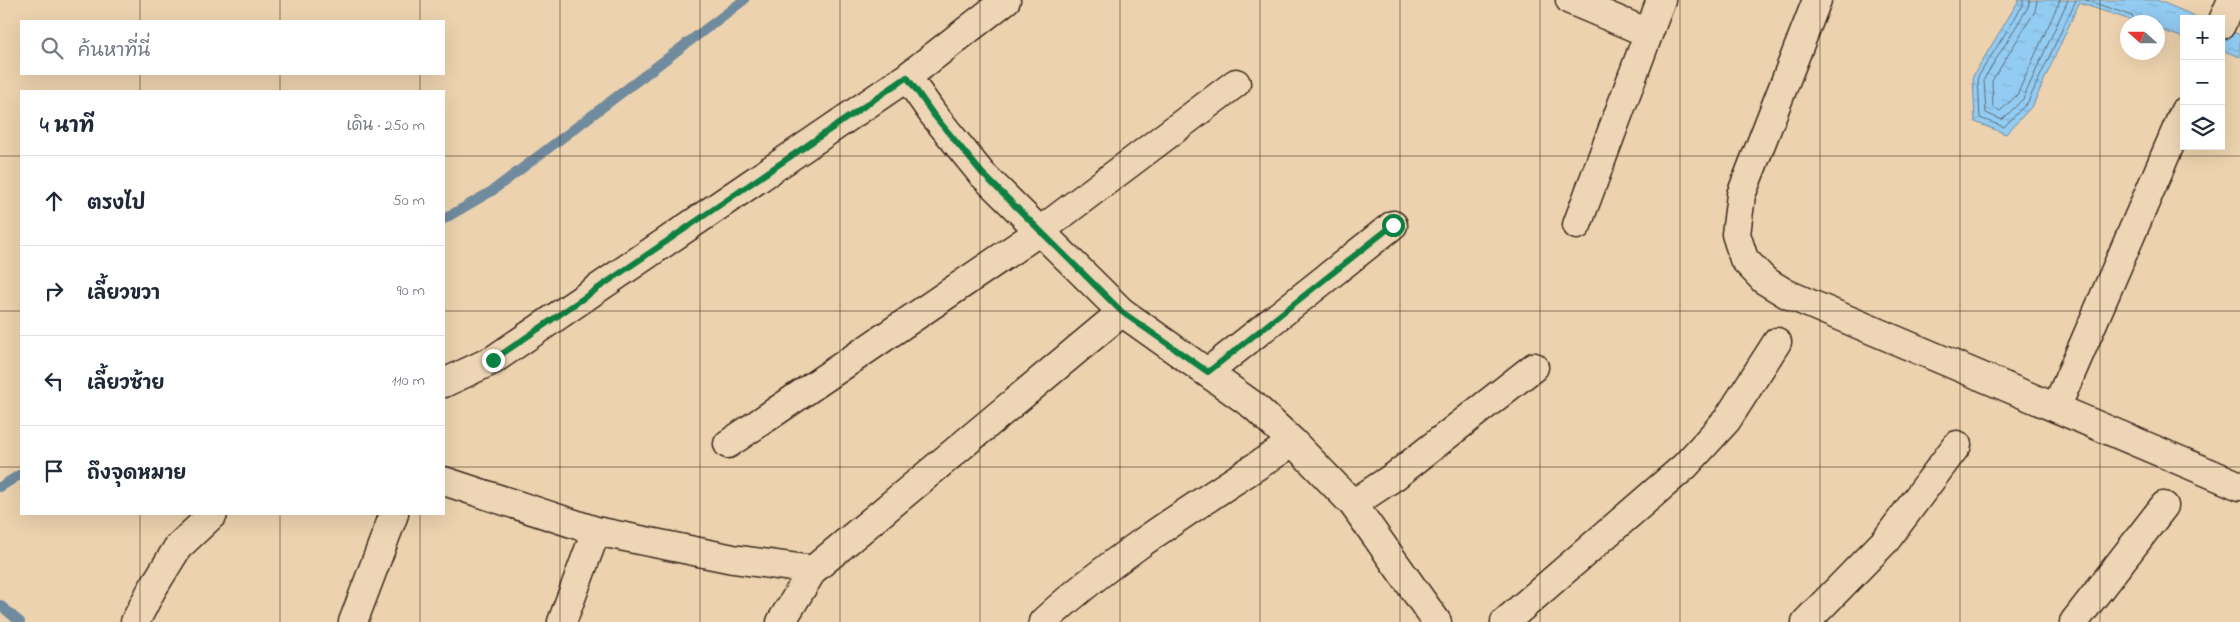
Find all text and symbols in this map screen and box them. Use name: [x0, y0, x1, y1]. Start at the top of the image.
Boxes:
north arrow: [2120, 15, 2165, 60]
map controls: [2180, 15, 2225, 150]
button: +: [2180, 15, 2225, 60]
search box: [20, 20, 445, 75]
icon: search: [38, 34, 66, 62]
text: ค้นหาที่นี่: [78, 38, 150, 65]
button: −: [2180, 60, 2225, 105]
button: layers: [2180, 105, 2225, 150]
text: 4 นาที: [40, 112, 94, 142]
text: เดิน · 250 m: [346, 114, 425, 138]
icon: ahead: [40, 187, 68, 215]
text: 50 m: [393, 189, 425, 213]
text: ตรงไป: [87, 191, 145, 218]
route start: [1382, 214, 1405, 237]
icon: right: [40, 277, 68, 305]
text: 90 m: [397, 279, 425, 303]
text: เลี้ยวขวา: [87, 281, 160, 308]
route end: [482, 349, 505, 372]
icon: left: [40, 367, 68, 395]
text: 110 m: [391, 369, 425, 393]
text: เลี้ยวซ้าย: [87, 371, 164, 398]
icon: arrive: [40, 457, 68, 485]
text: ถึงจุดหมาย: [87, 461, 186, 488]

